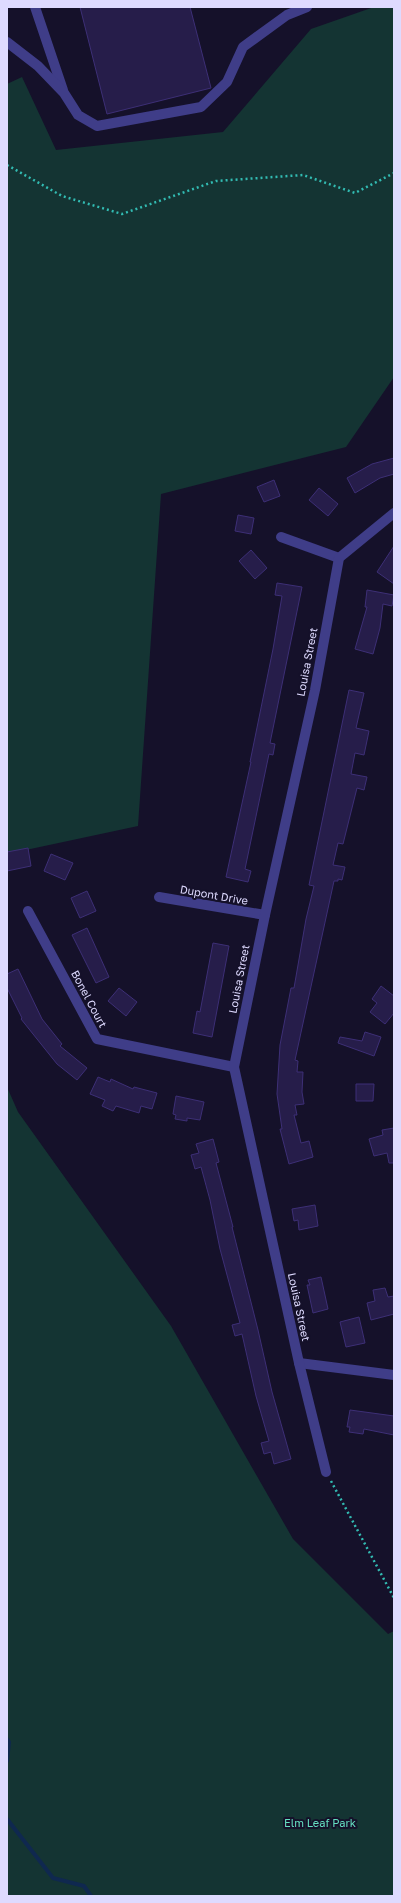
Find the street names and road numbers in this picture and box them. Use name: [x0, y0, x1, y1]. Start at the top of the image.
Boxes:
street label: Louisa Street: [293, 626, 320, 697]
street label: Dupont Drive: [179, 882, 249, 907]
street label: Louisa Street: [225, 943, 252, 1014]
street label: Bonel Court: [69, 968, 110, 1030]
street label: Louisa Street: [286, 1271, 313, 1342]

